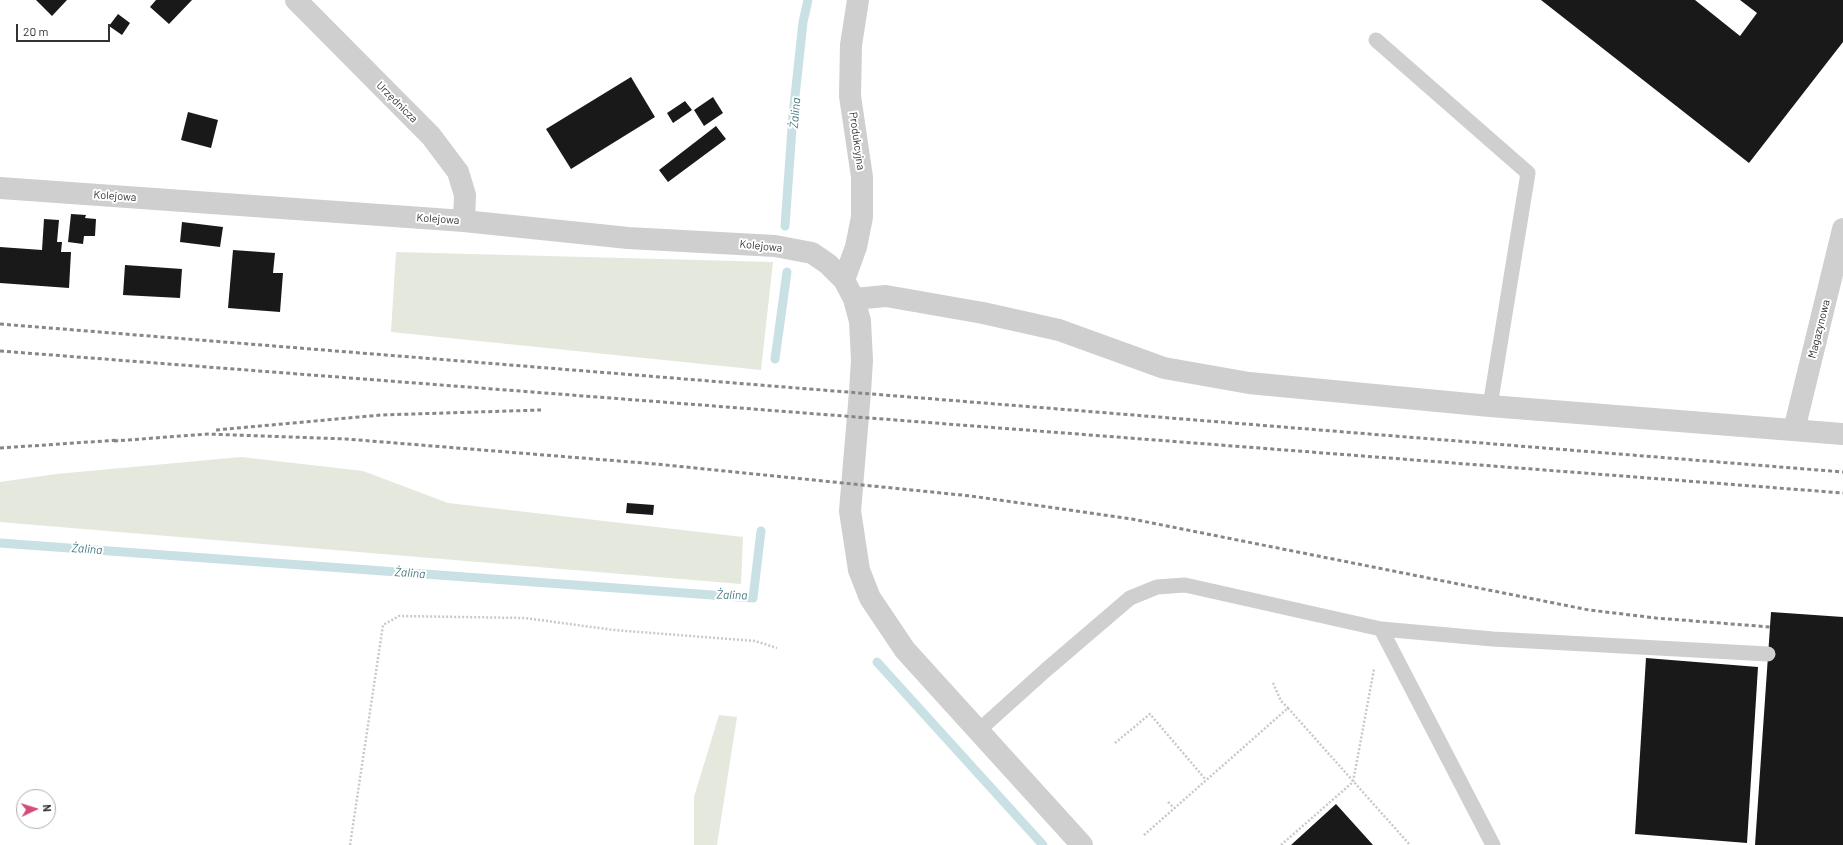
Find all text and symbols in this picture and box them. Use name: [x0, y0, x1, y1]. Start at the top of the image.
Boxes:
scale bar: [18, 16, 112, 42]
text: 20 m: [23, 24, 49, 38]
street label: Urzędnicza: [374, 79, 420, 125]
water label: Żalina: [786, 97, 804, 129]
street label: Produkcyjna: [846, 111, 868, 171]
street label: Kolejowa: [93, 188, 137, 204]
street label: Kolejowa: [416, 211, 460, 227]
street label: Kolejowa: [739, 237, 783, 255]
street label: Magazynowa: [1805, 298, 1833, 360]
water label: Żalina: [71, 541, 103, 557]
water label: Żalina: [394, 565, 426, 581]
water label: Żalina: [716, 587, 748, 603]
north arrow: [16, 789, 56, 829]
text: N: [41, 804, 54, 812]

